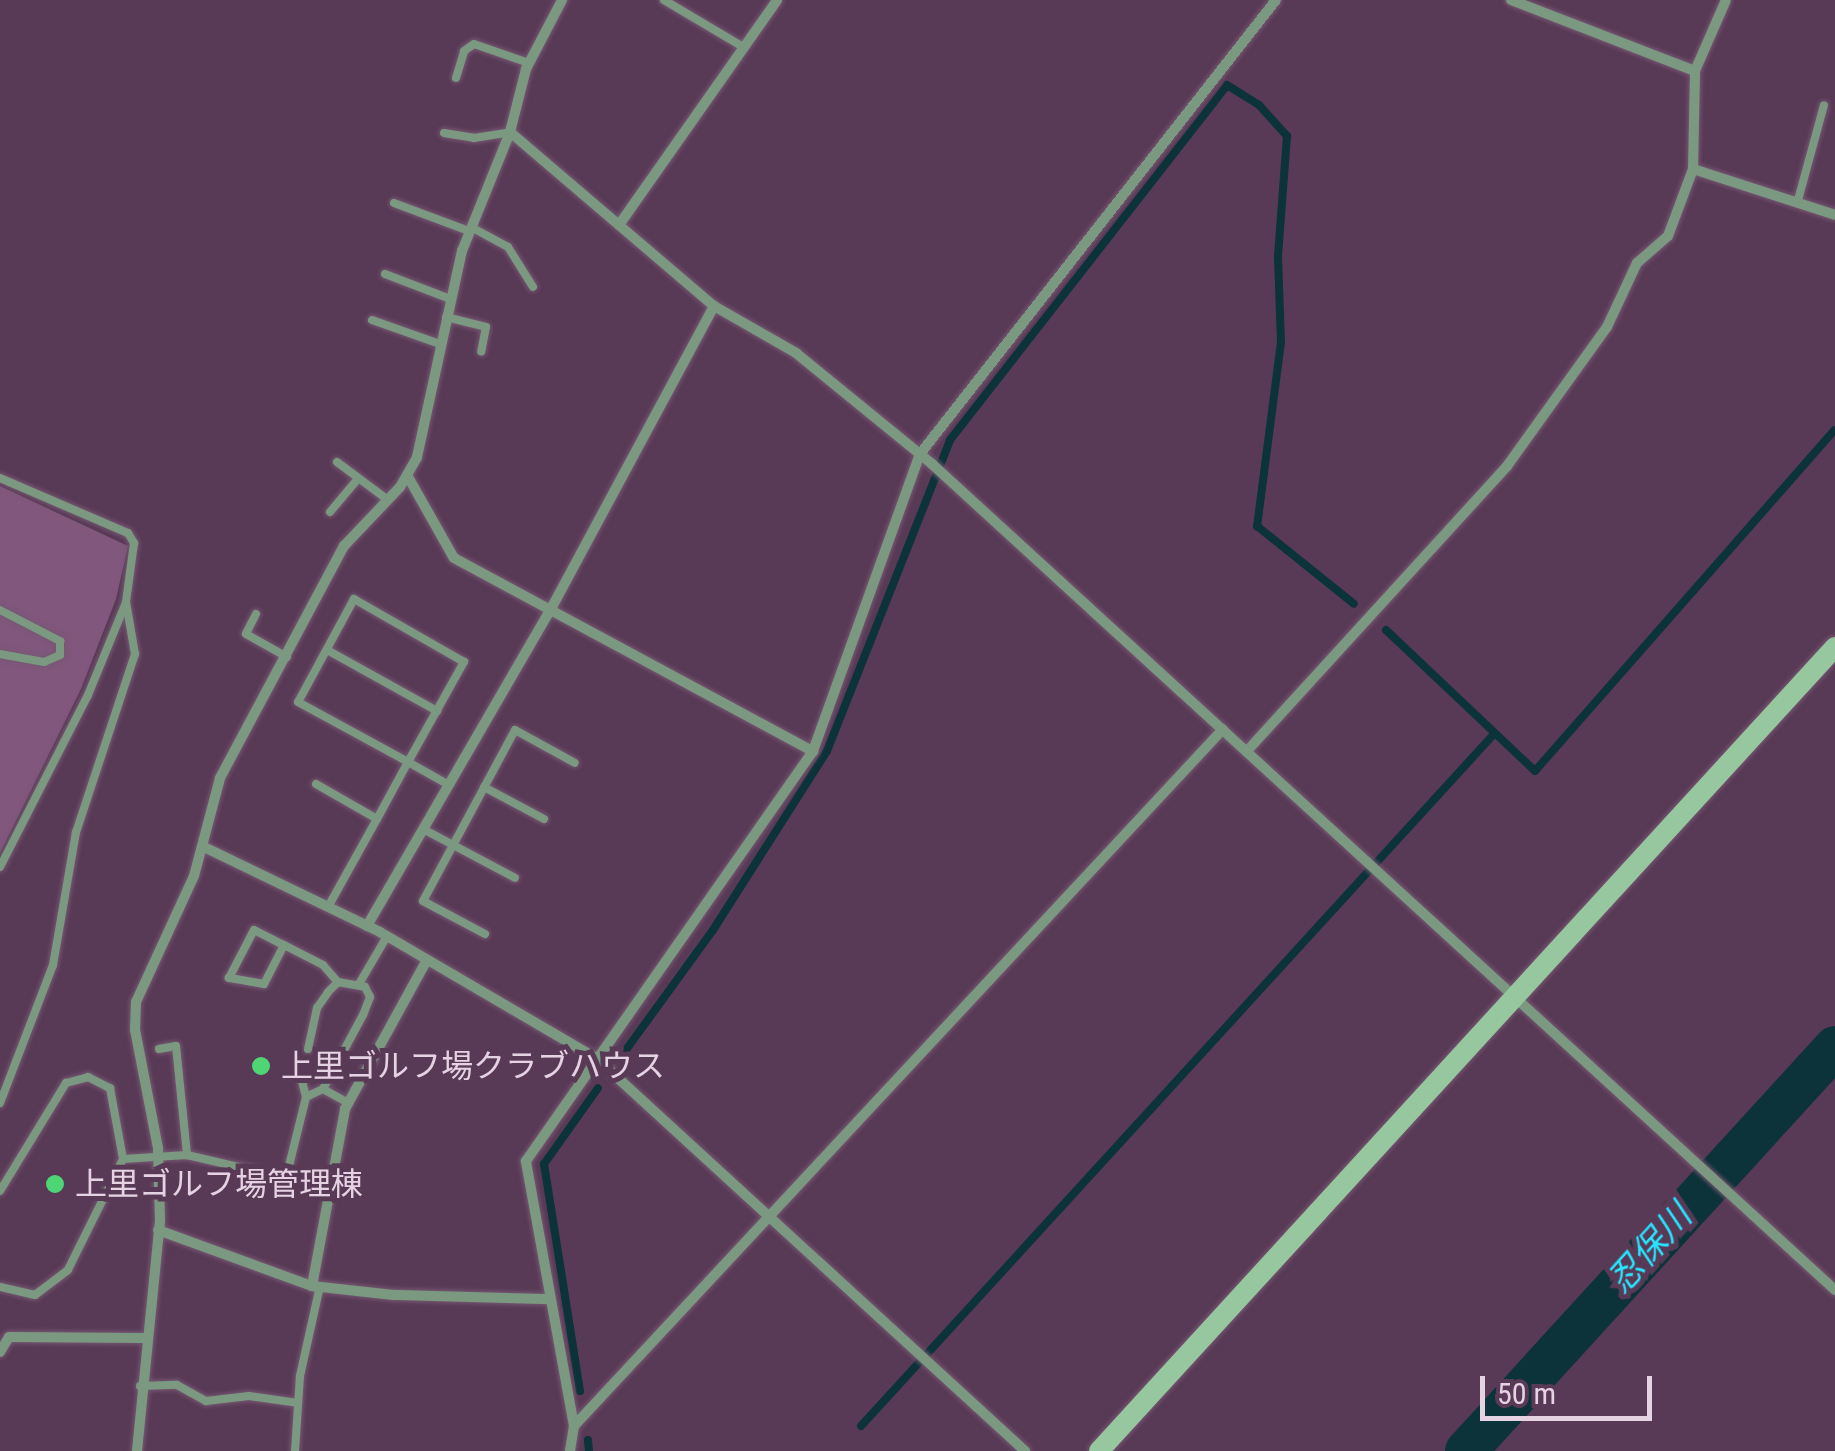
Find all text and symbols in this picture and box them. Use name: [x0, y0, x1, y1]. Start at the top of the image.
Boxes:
place label: 上里ゴルフ場クラブハウス: [281, 1047, 665, 1085]
marker: 上里ゴルフ場クラブハウス: [250, 1055, 272, 1077]
place label: 上里ゴルフ場管理棟: [75, 1165, 363, 1203]
marker: 上里ゴルフ場管理棟: [44, 1173, 66, 1195]
water label: 忍保川: [1599, 1196, 1701, 1302]
scale bar: [1485, 1356, 1658, 1418]
text: 50 m: [1497, 1376, 1556, 1411]

